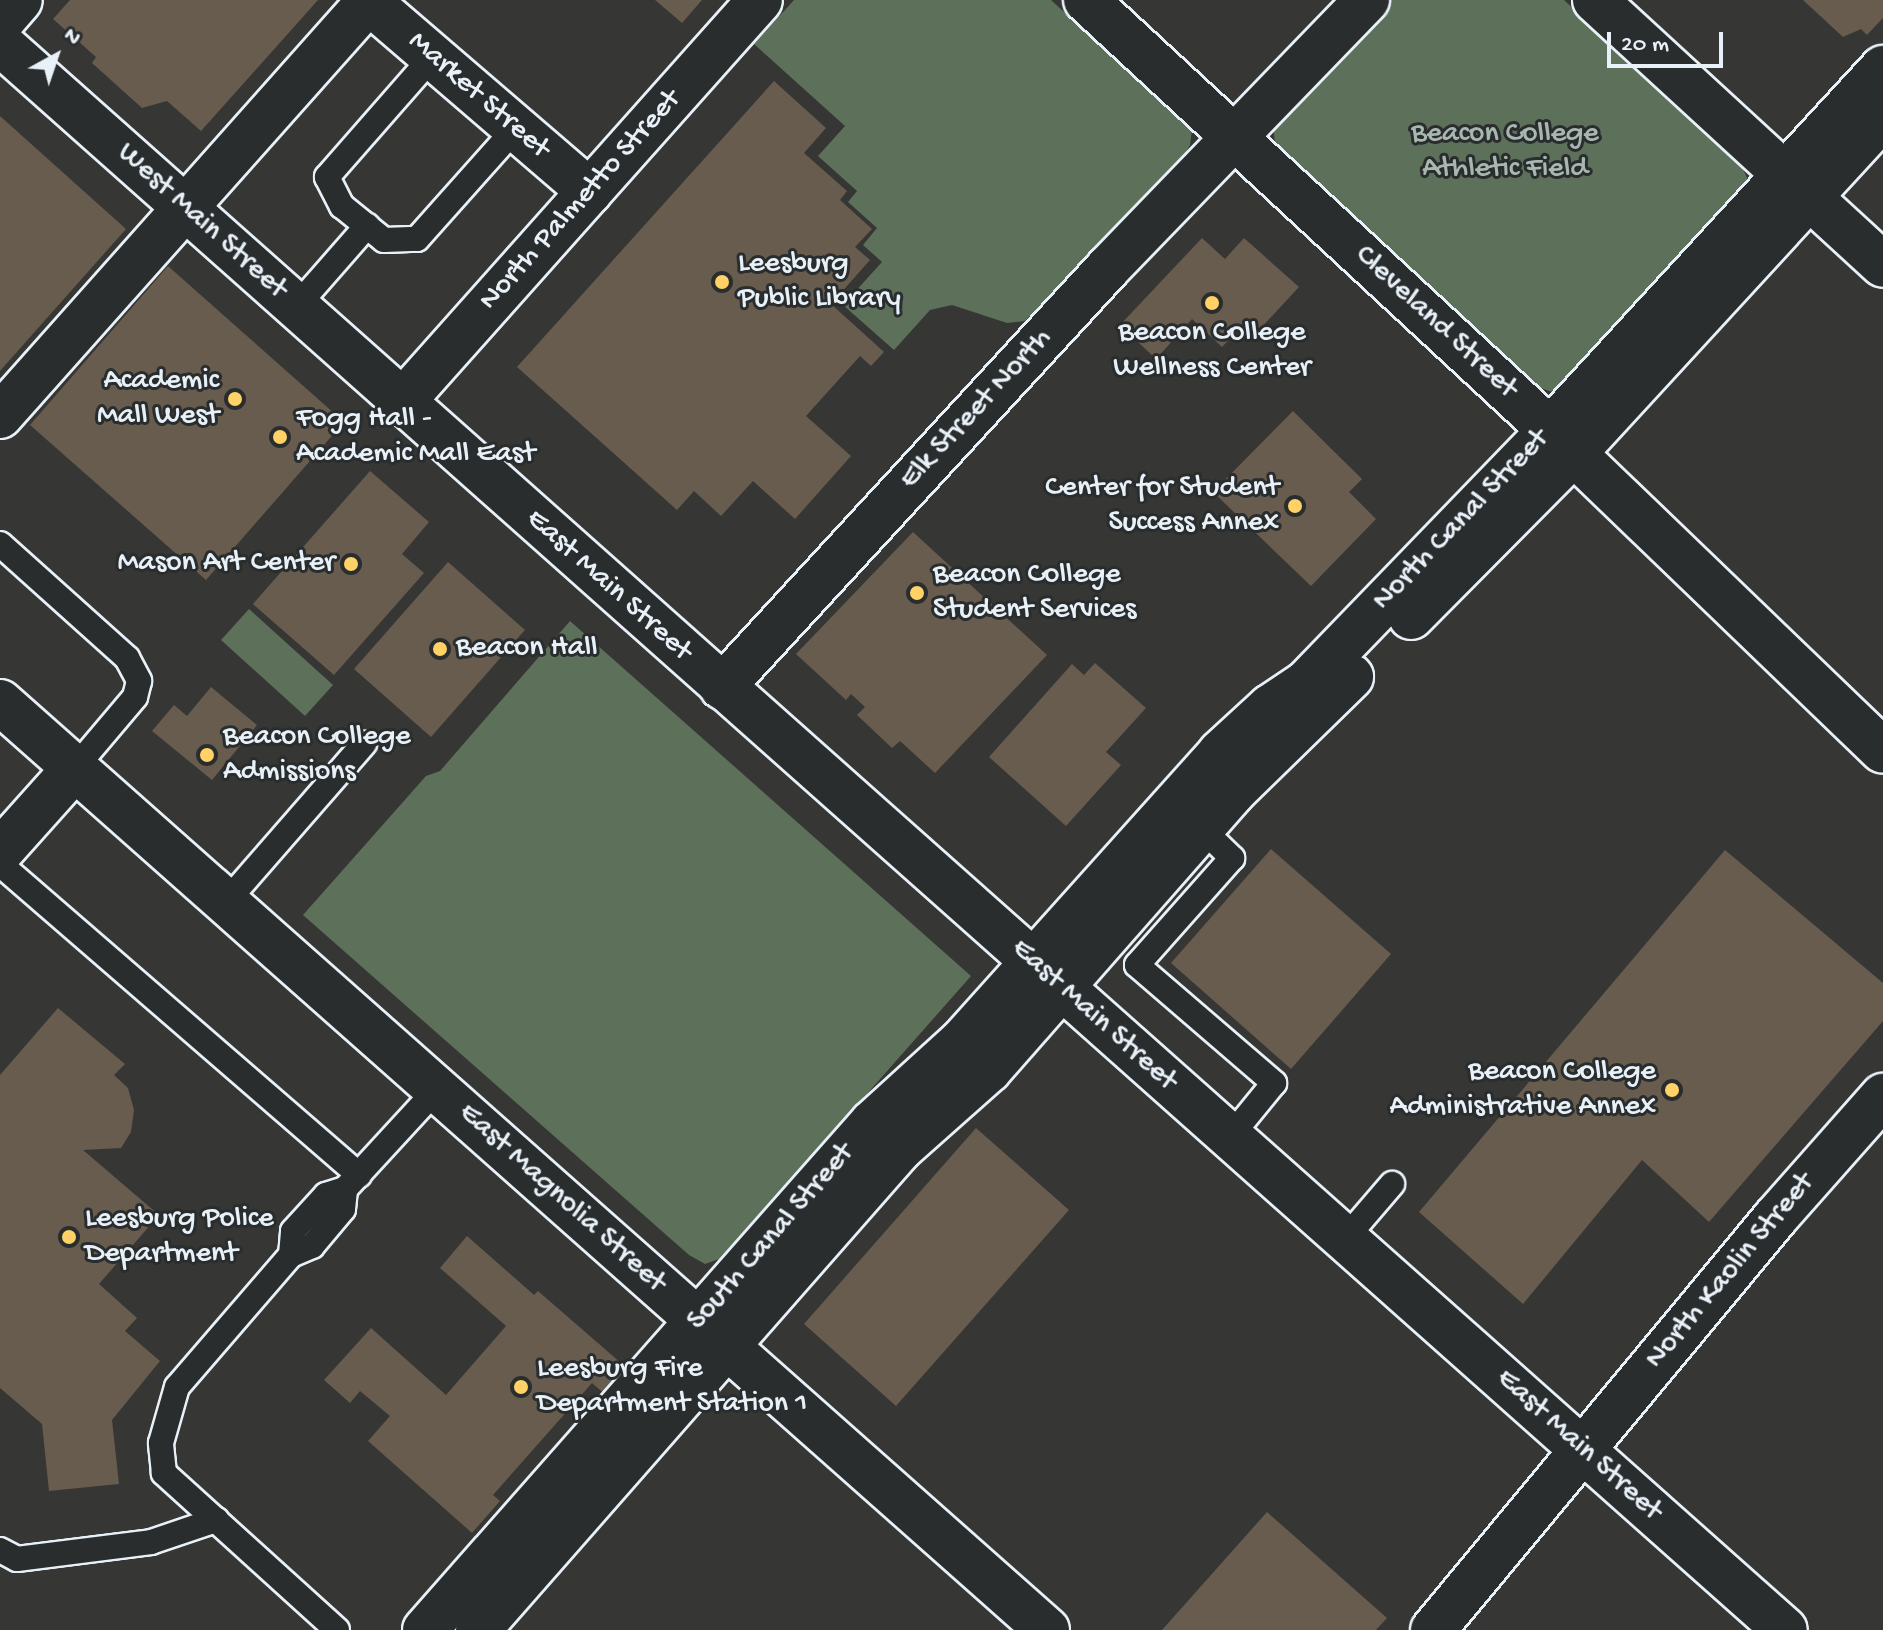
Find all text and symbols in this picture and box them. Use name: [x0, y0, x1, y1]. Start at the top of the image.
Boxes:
north arrow: [16, 16, 96, 96]
scale bar: [1611, 16, 1727, 66]
text: N: [58, 23, 85, 52]
street label: Market Street: [400, 25, 556, 167]
text: 20 m: [1621, 31, 1669, 60]
street label: North Palmetto Street: [472, 83, 690, 319]
park label: Beacon College Athletic Field: [1411, 117, 1599, 188]
street label: West Main Street: [108, 136, 294, 308]
street label: Cleveland Street: [1346, 238, 1524, 408]
place label: Leesburg Public Library: [738, 247, 901, 318]
marker: Leesburg Public Library: [713, 273, 731, 291]
marker: Beacon College Wellness Center: [1203, 294, 1221, 312]
place label: Beacon College Wellness Center: [1113, 316, 1311, 386]
street label: Elk Street North: [893, 322, 1061, 498]
place label: Academic Mall West: [97, 364, 219, 434]
marker: Academic Mall West: [226, 390, 244, 408]
place label: Fogg Hall - Academic Mall East: [296, 402, 535, 472]
street label: North Canal Street: [1366, 423, 1558, 619]
marker: Fogg Hall - Academic Mall East: [271, 428, 289, 446]
place label: Center for Student Success Annex: [1045, 471, 1279, 542]
marker: Center for Student Success Annex: [1286, 497, 1304, 515]
street label: East Main Street: [518, 502, 698, 670]
place label: Mason Art Center: [118, 546, 335, 582]
marker: Mason Art Center: [342, 555, 360, 573]
place label: Beacon College Student Services: [933, 558, 1136, 628]
marker: Beacon College Student Services: [908, 584, 926, 602]
place label: Beacon Hall: [456, 631, 598, 667]
marker: Beacon Hall: [431, 640, 449, 658]
place label: Beacon College Admissions: [223, 720, 411, 790]
marker: Beacon College Admissions: [198, 746, 216, 764]
street label: East Main Street: [1003, 932, 1183, 1100]
place label: Beacon College Administrative Annex: [1390, 1055, 1656, 1126]
marker: Beacon College Administrative Annex: [1663, 1081, 1681, 1099]
street label: East Magnolia Street: [450, 1096, 672, 1302]
street label: South Canal Street: [681, 1137, 863, 1339]
street label: North Kaolin Street: [1639, 1167, 1823, 1377]
place label: Leesburg Police Department: [85, 1202, 274, 1272]
marker: Leesburg Police Department: [60, 1228, 78, 1246]
place label: Leesburg Fire Department Station 1: [537, 1352, 807, 1422]
street label: East Main Street: [1488, 1362, 1668, 1530]
marker: Leesburg Fire Department Station 1: [512, 1378, 530, 1396]

